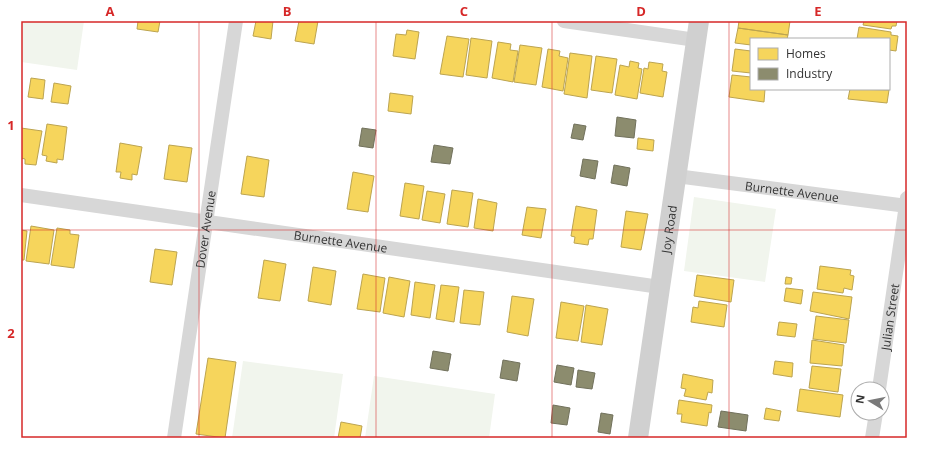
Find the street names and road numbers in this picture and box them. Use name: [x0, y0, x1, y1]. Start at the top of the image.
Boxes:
street label: Burnette Avenue: [744, 177, 840, 206]
street label: Dover Avenue: [191, 189, 219, 269]
street label: Joy Road: [656, 204, 680, 255]
street label: Burnette Avenue: [293, 226, 389, 256]
street label: Julian Street: [876, 282, 903, 352]

